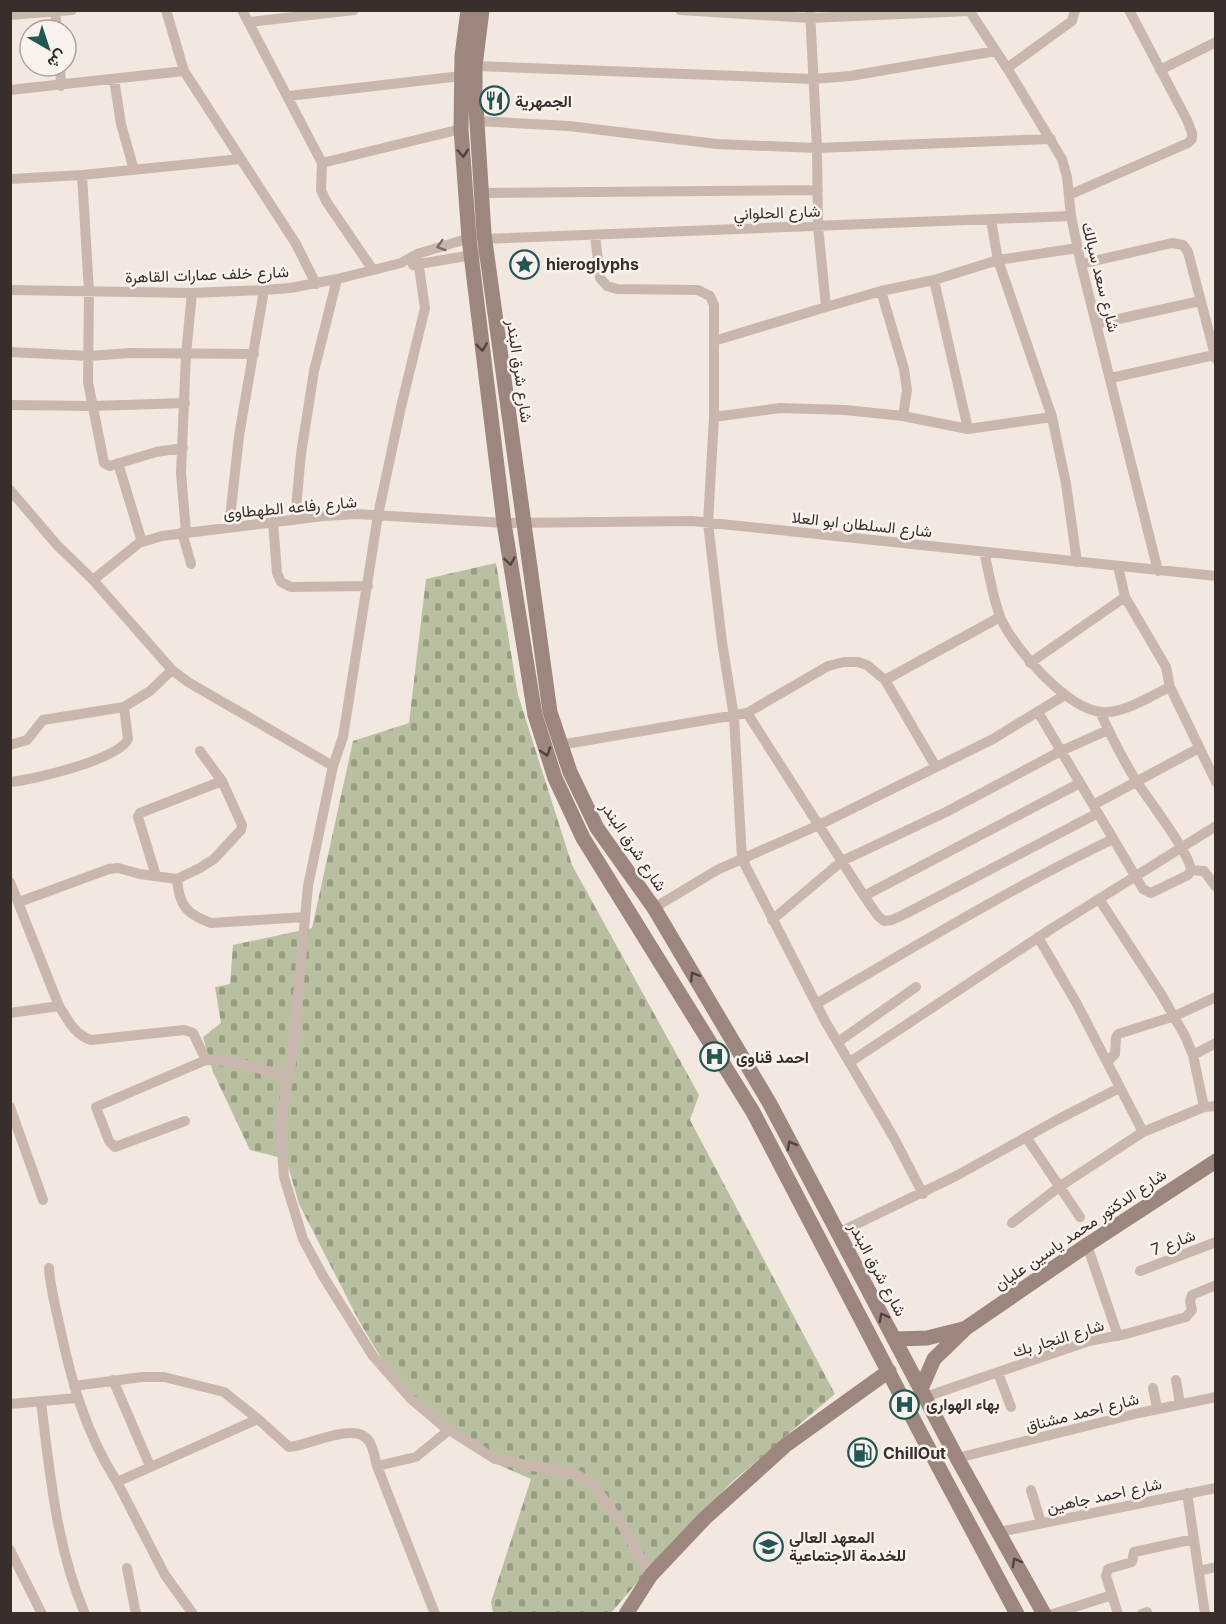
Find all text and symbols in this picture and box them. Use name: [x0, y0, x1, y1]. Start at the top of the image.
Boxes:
north arrow: [18, 18, 78, 78]
text: ش: [44, 46, 71, 73]
restaurant icon: الجمهرية: [478, 85, 510, 117]
place label: الجمهرية: [515, 91, 572, 112]
one-way arrow: [456, 148, 469, 157]
street label: شارع الحلواني: [733, 200, 821, 228]
street label: شارع سعد سبالك: [1076, 220, 1124, 335]
one-way arrow: [437, 239, 447, 251]
place icon: hieroglyphs: [509, 248, 541, 280]
place label: hieroglyphs: [546, 254, 639, 274]
street label: شارع خلف عمارات القاهرة: [125, 261, 289, 289]
street label: شارع شرق البندر: [501, 317, 537, 424]
one-way arrow: [475, 342, 487, 351]
street label: شارع رفاعه الطهطاوى: [222, 491, 358, 525]
street label: شارع السلطان ابو العلا: [791, 507, 933, 543]
one-way arrow: [504, 556, 516, 565]
one-way arrow: [538, 746, 551, 757]
street label: شارع شرق البندر: [594, 797, 671, 896]
one-way arrow: [690, 972, 702, 982]
hospital icon: احمد قناوى: [699, 1041, 731, 1073]
place label: احمد قناوى: [736, 1047, 809, 1068]
one-way arrow: [787, 1140, 799, 1151]
street label: شارع الدكتور محمد ياسين عليان: [990, 1164, 1171, 1296]
street label: شارع شرق البندر: [843, 1218, 911, 1320]
street label: شارع 7: [1148, 1224, 1199, 1261]
one-way arrow: [879, 1313, 890, 1323]
street label: شارع النجار بك: [1010, 1315, 1107, 1363]
hospital icon: بهاء الهوارى: [889, 1388, 921, 1420]
street label: شارع احمد مشناق: [1023, 1388, 1141, 1438]
place label: بهاء الهوارى: [926, 1394, 1000, 1415]
fuel station icon: ChillOut: [846, 1437, 878, 1469]
place label: ChillOut: [883, 1443, 946, 1463]
street label: شارع احمد جاهين: [1045, 1473, 1164, 1519]
place label: المعهد العالى للخدمة الاجتماعية: [789, 1527, 906, 1565]
school or university icon: المعهد العالى للخدمة الاجتماعية: [752, 1530, 784, 1562]
one-way arrow: [1011, 1558, 1023, 1568]

